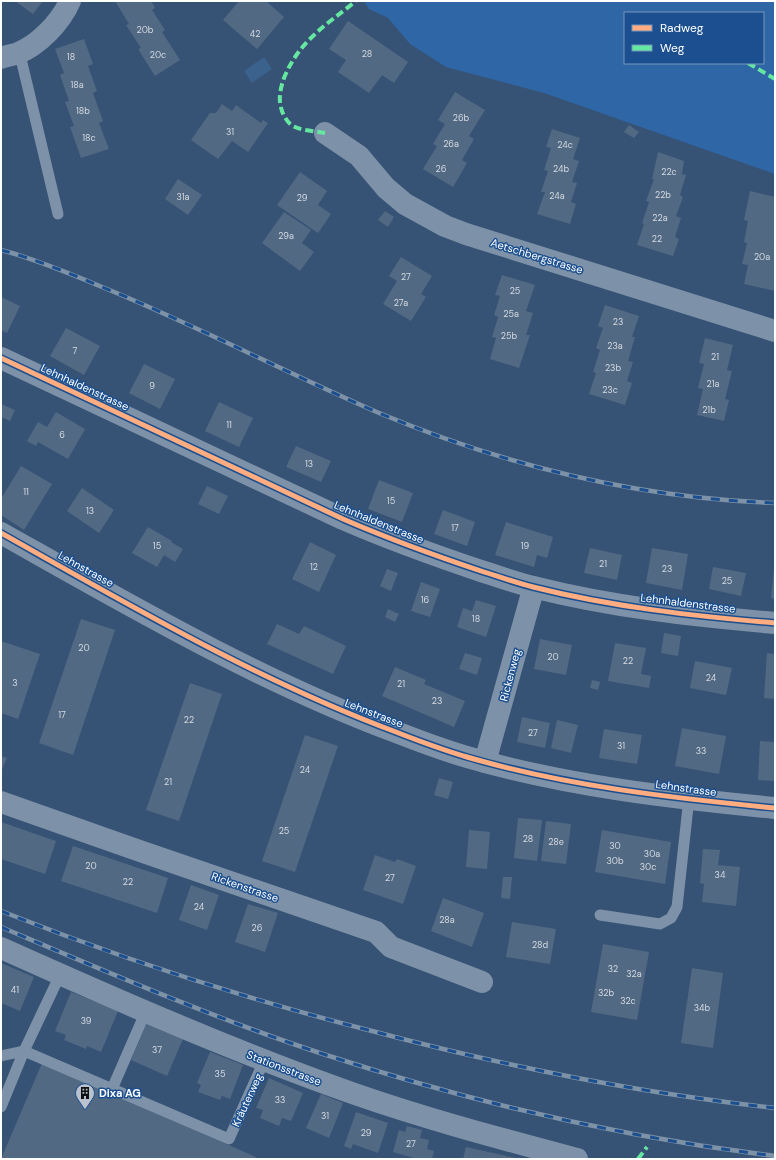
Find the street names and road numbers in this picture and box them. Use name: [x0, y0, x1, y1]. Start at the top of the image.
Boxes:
street label: Aetschbergstrasse: [489, 235, 585, 277]
street label: Lehnhaldenstrasse: [39, 360, 131, 414]
street label: Lehnhaldenstrasse: [332, 498, 426, 546]
street label: Lehnstrasse: [56, 548, 116, 590]
street label: Lehnhaldenstrasse: [640, 590, 736, 616]
street label: Rickenweg: [496, 647, 524, 703]
street label: Lehnstrasse: [343, 695, 405, 731]
street label: Lehnstrasse: [655, 777, 717, 799]
street label: Rickenstrasse: [210, 869, 280, 905]
street label: Stationsstrasse: [245, 1047, 323, 1089]
street label: Kräuterweg: [228, 1071, 266, 1129]

